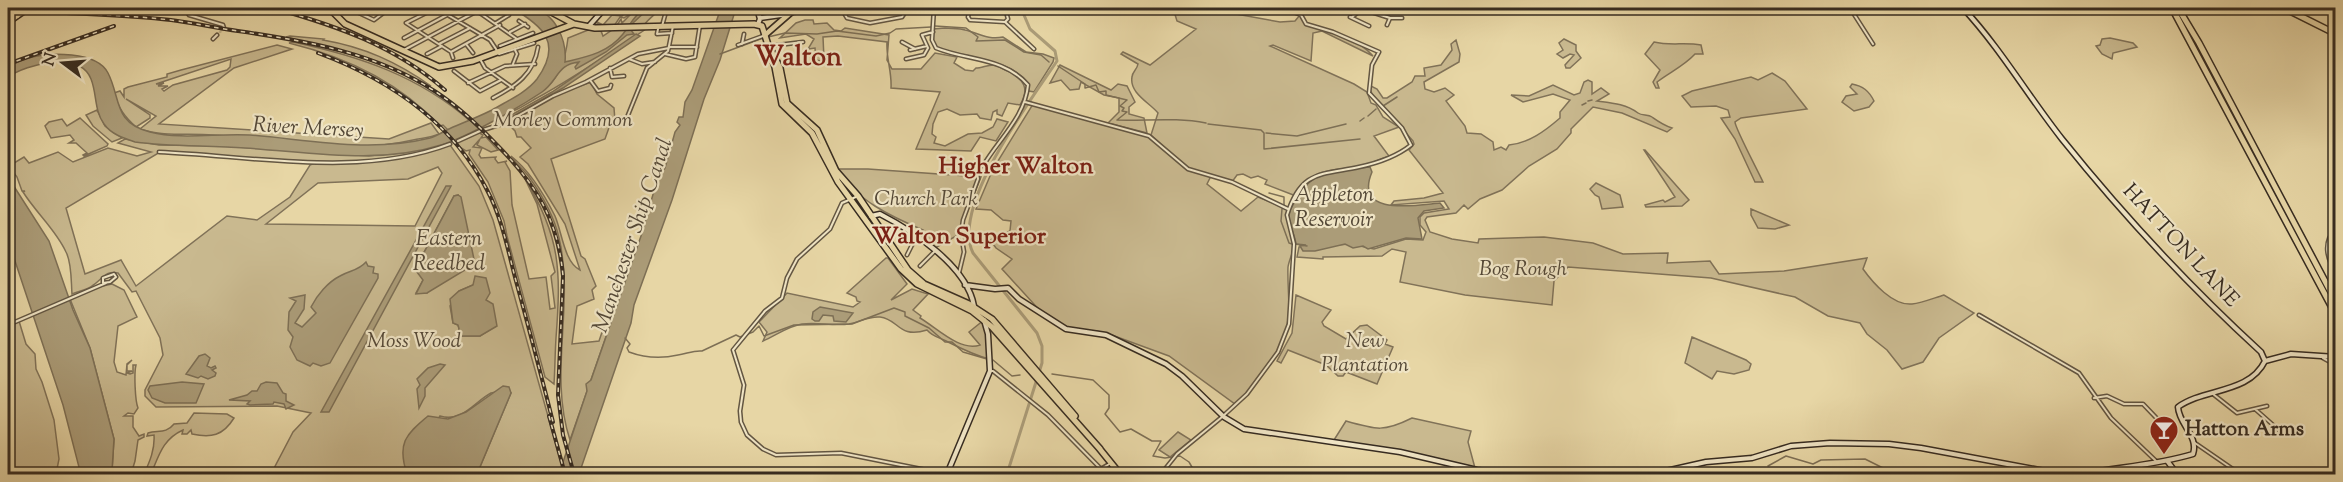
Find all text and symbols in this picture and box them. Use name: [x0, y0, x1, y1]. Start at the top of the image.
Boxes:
north arrow: [33, 33, 93, 93]
district label: Walton: [754, 39, 842, 78]
text: N: [38, 50, 64, 69]
park label: Morley Common: [493, 106, 633, 136]
water label: River Mersey: [252, 110, 364, 148]
water label: Manchester Ship Canal: [586, 134, 682, 338]
district label: Higher Walton: [939, 150, 1094, 184]
street label: HATTON LANE: [2115, 178, 2246, 315]
water label: Appleton Reservoir: [1294, 180, 1374, 237]
park label: Church Park: [874, 185, 978, 215]
district label: Walton Superior: [872, 220, 1047, 254]
water label: Eastern Reedbed: [413, 224, 485, 281]
park label: Bog Rough: [1479, 255, 1567, 285]
park label: Moss Wood: [367, 327, 462, 357]
park label: New Plantation: [1321, 327, 1409, 381]
bar icon: Hatton Arms: [2148, 414, 2180, 456]
place label: Hatton Arms: [2185, 415, 2304, 445]

